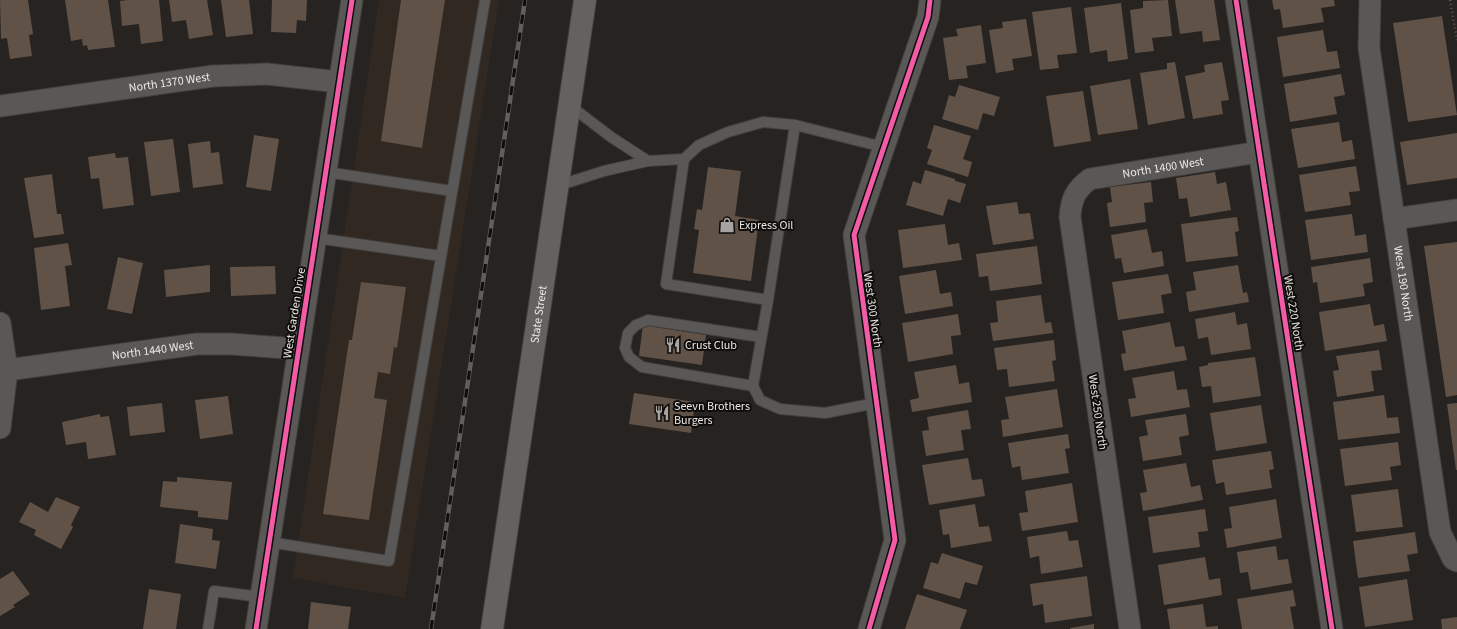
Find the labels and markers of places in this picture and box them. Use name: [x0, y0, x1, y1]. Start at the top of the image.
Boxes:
shop icon: Express Oil: [718, 216, 736, 234]
place label: Express Oil: [739, 217, 793, 234]
restaurant icon: Crust Club: [664, 336, 682, 354]
place label: Crust Club: [685, 337, 737, 354]
place label: Seevn Brothers Burgers: [674, 398, 750, 429]
restaurant icon: Seevn Brothers Burgers: [653, 404, 671, 422]

